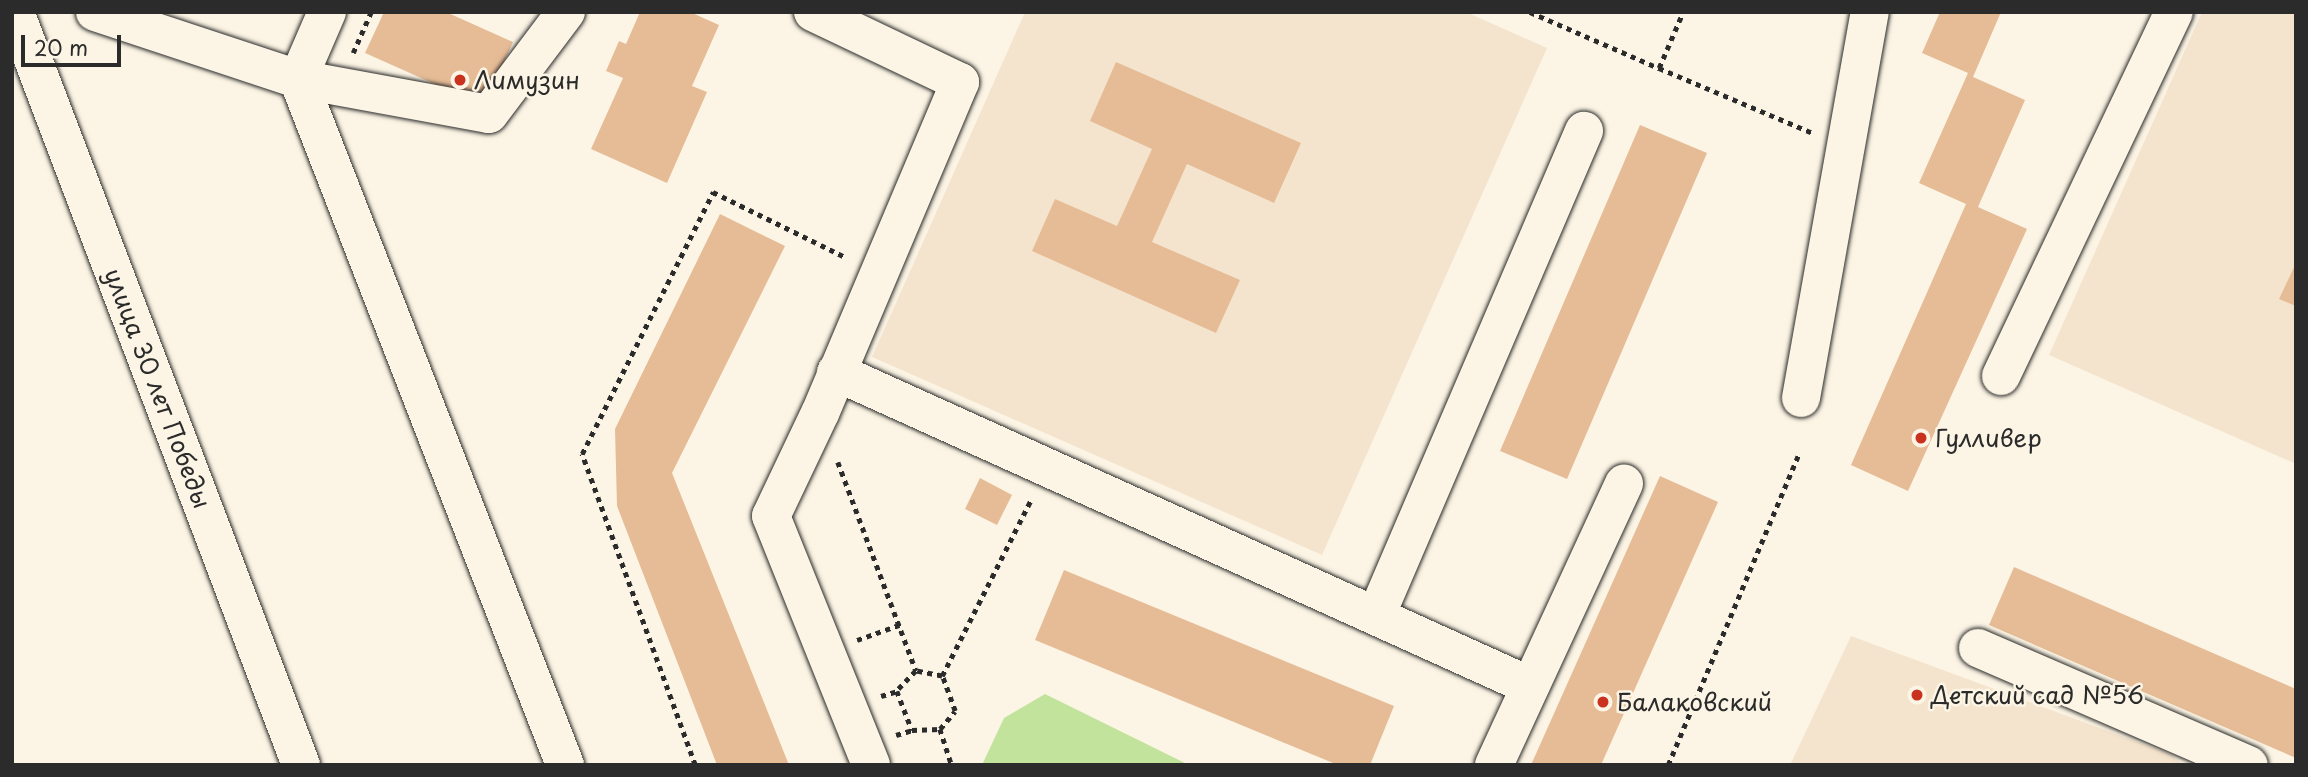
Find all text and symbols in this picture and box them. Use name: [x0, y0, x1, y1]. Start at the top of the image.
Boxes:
scale bar: [24, 21, 124, 65]
text: 20 m: [34, 31, 88, 63]
place label: Лимузин: [474, 66, 580, 94]
marker: Лимузин: [452, 72, 468, 88]
street label: улица 30 лет Победы: [99, 263, 217, 513]
place label: Гулливер: [1935, 424, 2042, 452]
marker: Гулливер: [1913, 430, 1929, 446]
place label: Детский сад №56: [1931, 681, 2146, 709]
marker: Детский сад №56: [1909, 687, 1925, 703]
place label: Балаковский: [1617, 688, 1772, 716]
marker: Балаковский: [1595, 694, 1611, 710]

